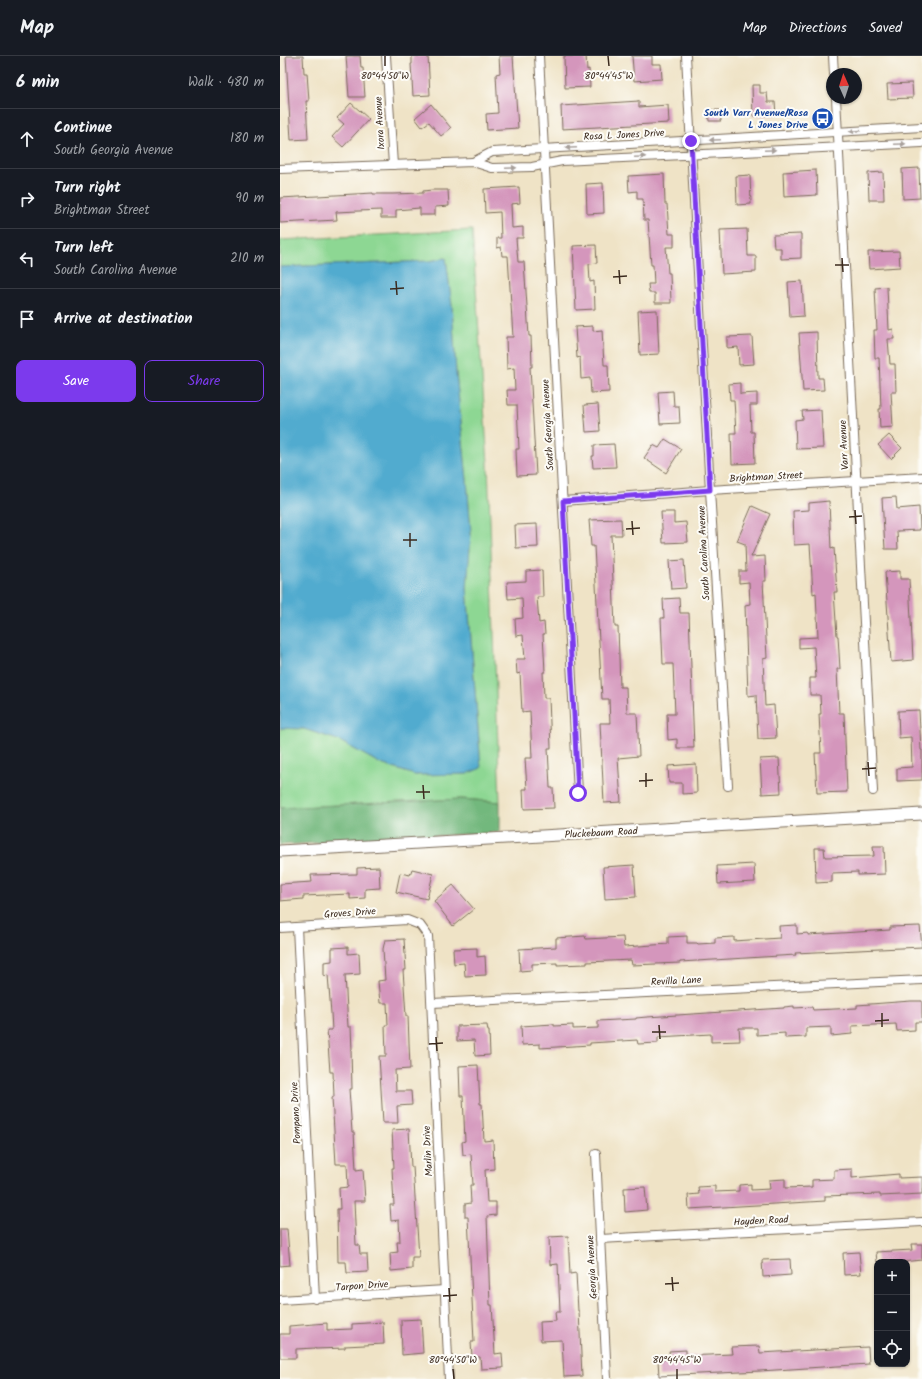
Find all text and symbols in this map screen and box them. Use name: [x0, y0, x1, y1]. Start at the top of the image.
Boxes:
text: Map: [20, 13, 54, 43]
text: Map: [742, 17, 767, 39]
text: Directions: [789, 17, 847, 39]
text: Saved: [869, 17, 902, 39]
text: 80°44'50"W: [361, 68, 409, 84]
text: 80°44'45"W: [585, 68, 634, 84]
north arrow: [826, 68, 862, 104]
text: 6 min: [16, 69, 60, 96]
text: Walk · 480 m: [188, 72, 264, 93]
street label: Ixora Avenue: [371, 95, 389, 150]
place label: South Varr Avenue/Rosa L Jones Drive: [704, 105, 808, 133]
bus stop icon: South Varr Avenue/Rosa L Jones Drive: [810, 106, 836, 132]
text: Continue: [54, 116, 112, 140]
street label: Rosa L Jones Drive: [583, 125, 665, 145]
icon: ahead: [16, 128, 38, 150]
text: 180 m: [230, 128, 264, 149]
one-way arrow: [849, 128, 861, 135]
route end: [682, 132, 700, 150]
one-way arrow: [709, 136, 721, 143]
text: South Georgia Avenue: [54, 140, 173, 161]
one-way arrow: [894, 140, 906, 147]
one-way arrow: [565, 144, 577, 151]
one-way arrow: [764, 147, 776, 154]
one-way arrow: [634, 153, 646, 160]
one-way arrow: [505, 164, 517, 171]
text: Turn right: [54, 176, 121, 200]
icon: right: [16, 188, 38, 210]
text: 90 m: [236, 188, 264, 209]
text: Brightman Street: [54, 200, 149, 221]
text: Turn left: [54, 236, 114, 260]
icon: left: [16, 248, 38, 270]
text: 210 m: [230, 248, 264, 269]
text: South Carolina Avenue: [54, 260, 177, 281]
text: Arrive at destination: [54, 307, 193, 331]
icon: arrive: [16, 308, 38, 330]
button: Save: [16, 360, 136, 402]
button: Share: [144, 360, 264, 402]
street label: South Georgia Avenue: [538, 378, 558, 471]
street label: Varr Avenue: [835, 419, 853, 470]
street label: Brightman Street: [729, 467, 803, 487]
street label: South Carolina Avenue: [694, 505, 714, 601]
route start: [569, 784, 587, 802]
street label: Pluckebaum Road: [564, 823, 639, 843]
street label: Groves Drive: [324, 903, 377, 923]
street label: Revilla Lane: [650, 972, 702, 990]
street label: Pompano Drive: [286, 1081, 306, 1144]
street label: Marlin Drive: [419, 1125, 437, 1177]
street label: Hayden Road: [733, 1212, 790, 1230]
street label: Georgia Avenue: [582, 1234, 602, 1299]
map controls: [874, 1259, 910, 1367]
button: +: [874, 1259, 910, 1295]
street label: Tarpon Drive: [335, 1276, 389, 1296]
button: −: [874, 1295, 910, 1331]
button: locate: [874, 1331, 910, 1367]
text: 80°44'50"W: [429, 1352, 477, 1368]
text: 80°44'45"W: [653, 1352, 702, 1368]

